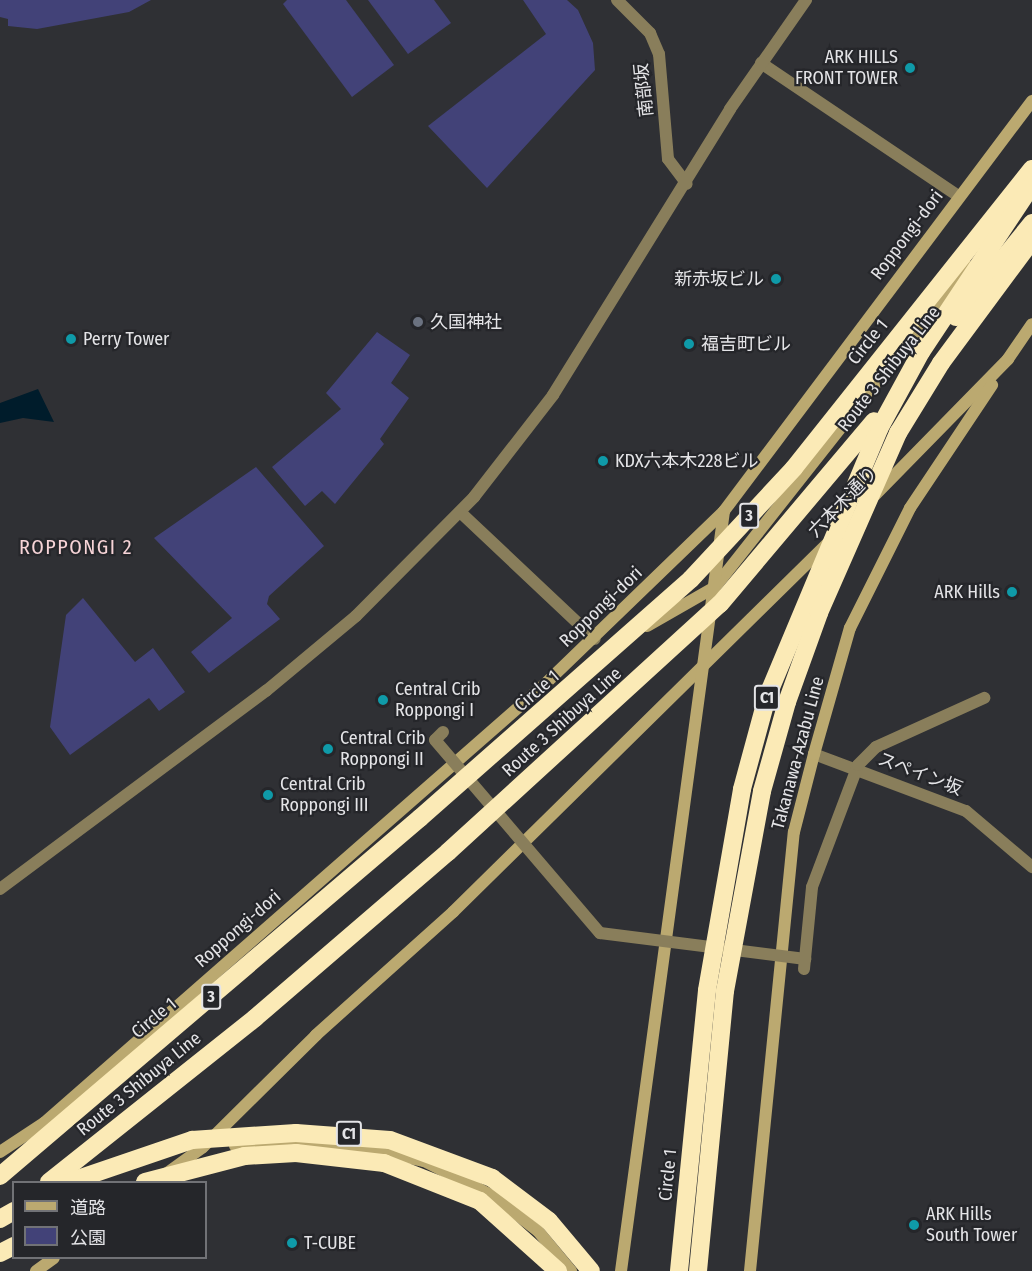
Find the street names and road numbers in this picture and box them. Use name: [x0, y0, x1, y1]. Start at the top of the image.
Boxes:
street label: 南部坂: [630, 62, 658, 118]
street label: Roppongi-dori: [866, 186, 948, 284]
street label: Route 3 Shibuya Line: [833, 302, 945, 436]
street label: Circle 1: [843, 315, 893, 369]
street label: 六本木通り: [804, 462, 882, 542]
road number: 3: [738, 503, 760, 529]
street label: Roppongi-dori: [555, 562, 647, 652]
street label: Route 3 Shibuya Line: [498, 663, 626, 781]
street label: Circle 1: [510, 666, 564, 716]
street label: Takanawa-Azabu Line: [767, 674, 829, 832]
road number: C1: [754, 685, 780, 711]
street label: スペイン坂: [874, 748, 966, 800]
street label: Roppongi-dori: [191, 886, 285, 972]
road number: 3: [200, 984, 222, 1010]
street label: Circle 1: [127, 993, 181, 1043]
street label: Route 3 Shibuya Line: [73, 1027, 205, 1141]
road number: C1: [336, 1121, 362, 1147]
street label: Circle 1: [655, 1148, 681, 1202]

